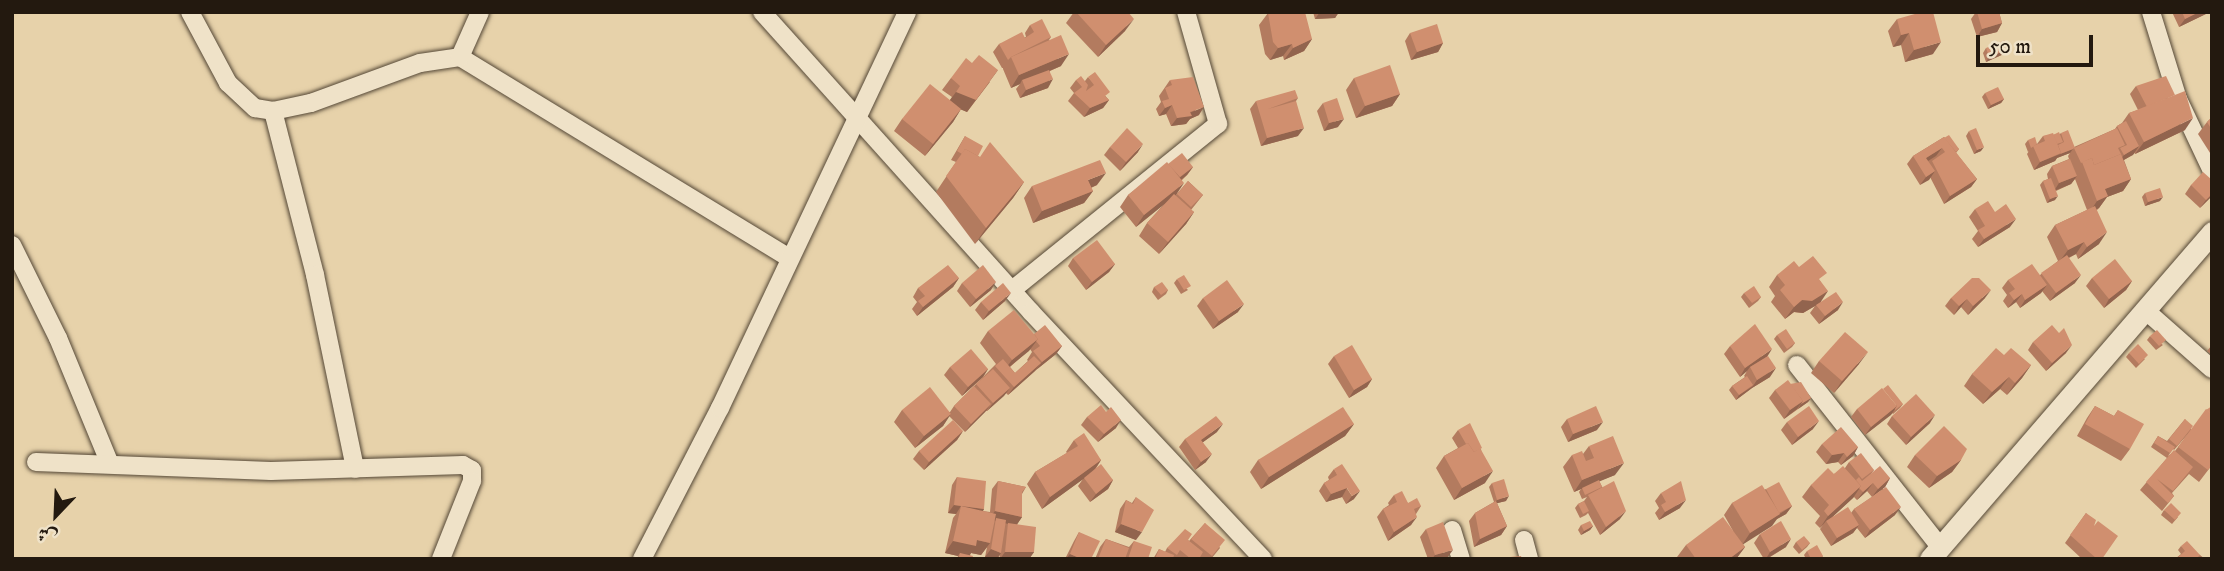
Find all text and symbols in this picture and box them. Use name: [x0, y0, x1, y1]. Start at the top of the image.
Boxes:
scale bar: [1979, 21, 2096, 65]
text: 50 m: [1989, 34, 2031, 60]
north arrow: [21, 480, 91, 550]
text: ش: [34, 521, 61, 549]

